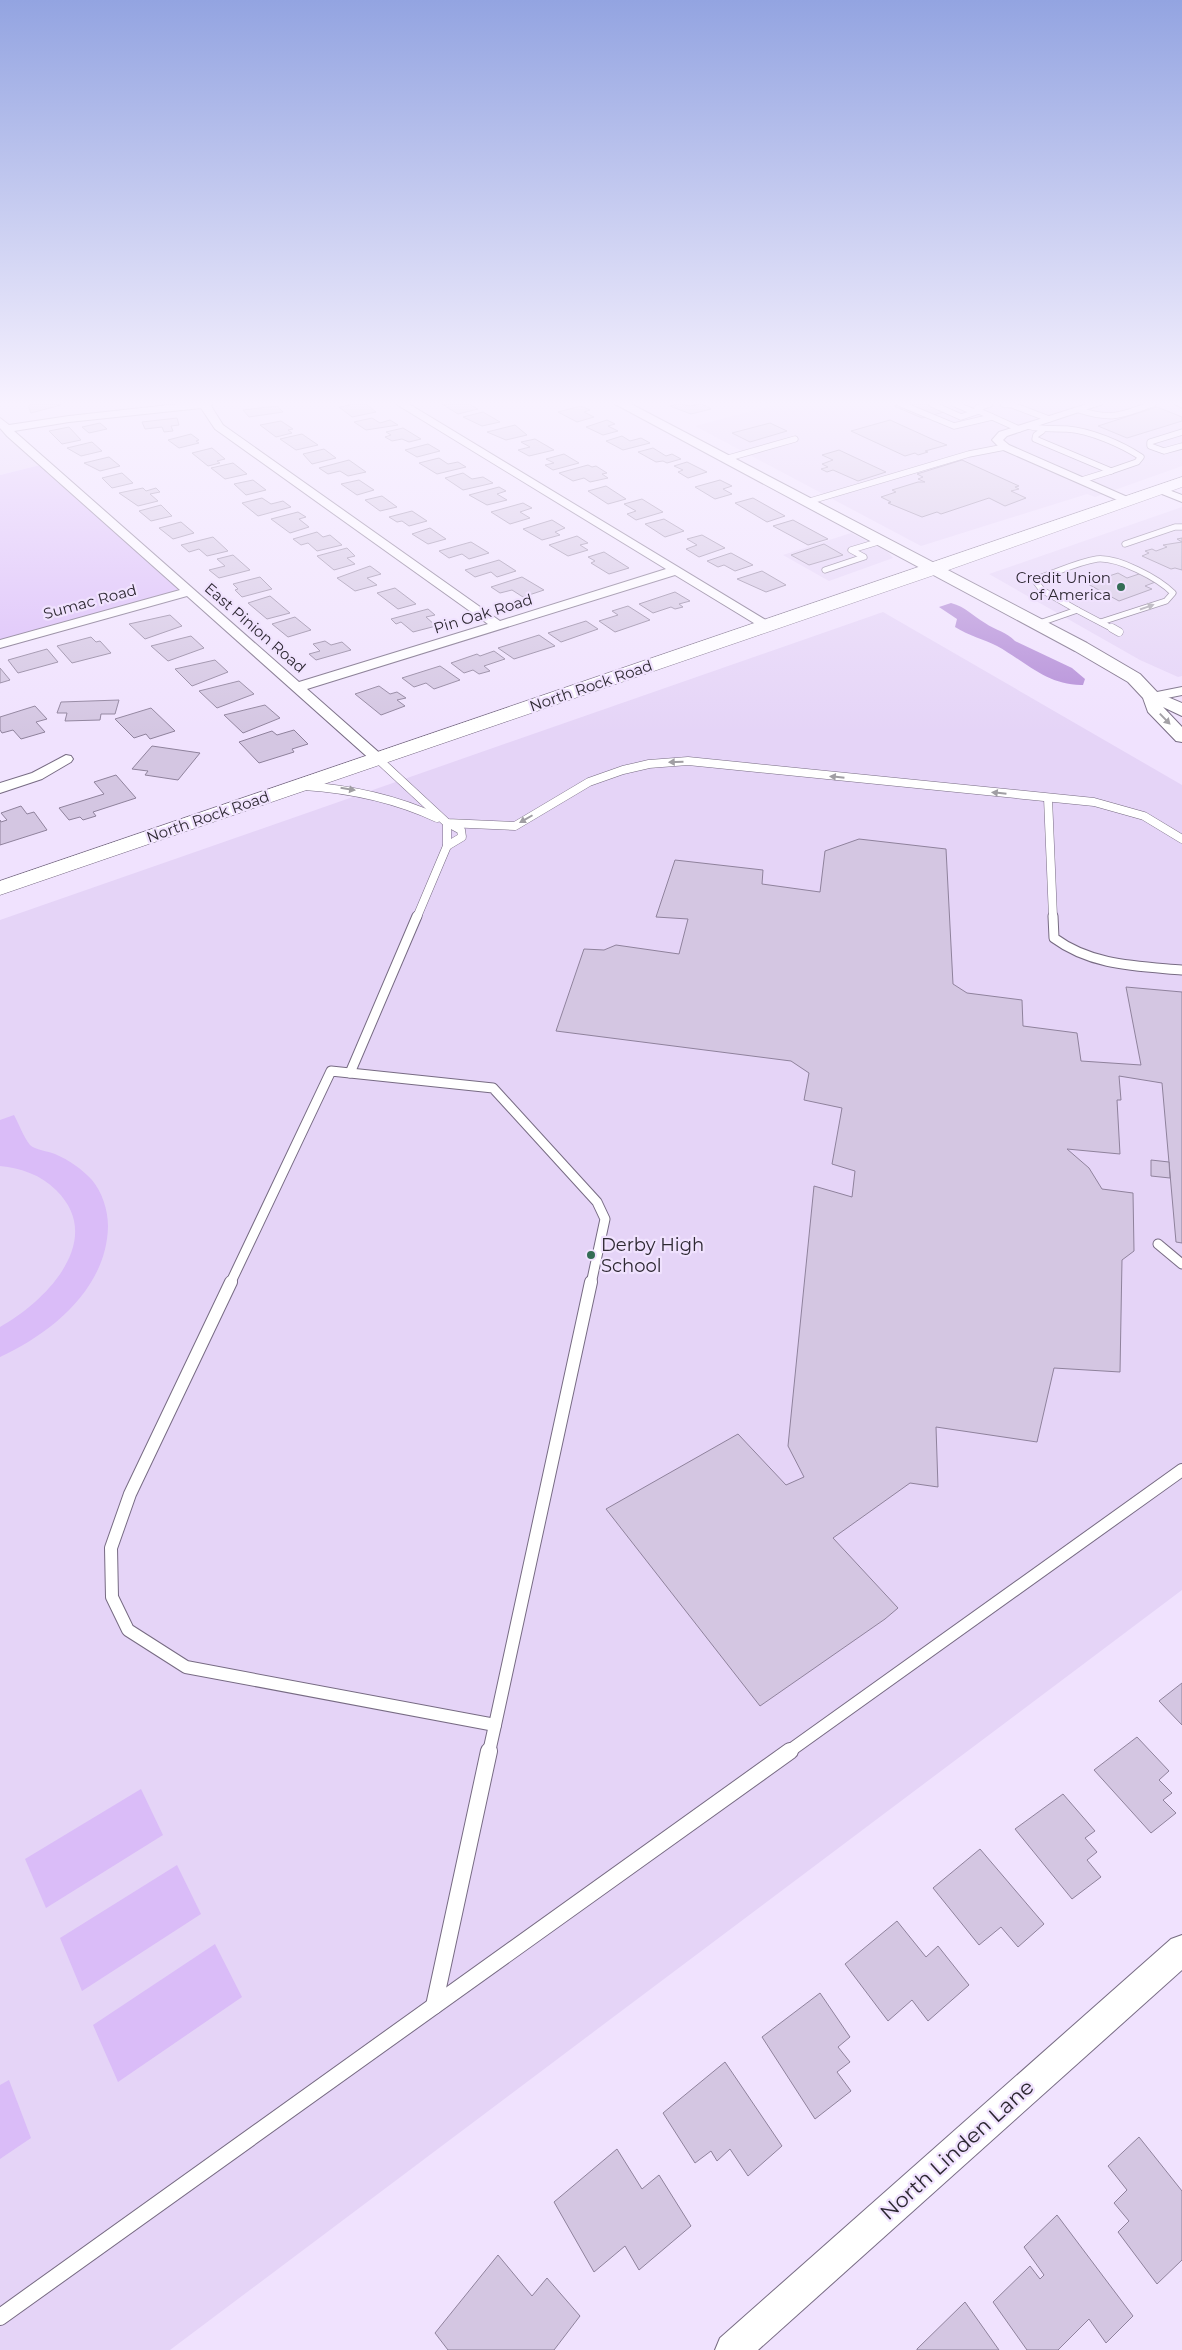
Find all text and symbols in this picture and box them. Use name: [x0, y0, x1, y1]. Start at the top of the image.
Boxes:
place label: Credit Union of America: [1016, 568, 1111, 604]
street label: East Pinion Road: [201, 579, 310, 677]
street label: Sumac Road: [41, 580, 139, 623]
marker: Credit Union of America: [1115, 581, 1127, 593]
street label: Pin Oak Road: [431, 589, 535, 638]
one-way arrow: [1140, 603, 1155, 611]
street label: North Rock Road: [527, 656, 655, 715]
one-way arrow: [1159, 713, 1171, 725]
one-way arrow: [667, 758, 683, 766]
one-way arrow: [829, 773, 845, 781]
one-way arrow: [340, 786, 356, 794]
street label: North Rock Road: [144, 787, 272, 846]
one-way arrow: [991, 789, 1007, 797]
one-way arrow: [520, 815, 533, 824]
place label: Derby High School: [601, 1234, 704, 1277]
marker: Derby High School: [585, 1249, 597, 1261]
street label: North Linden Lane: [875, 2074, 1038, 2225]

